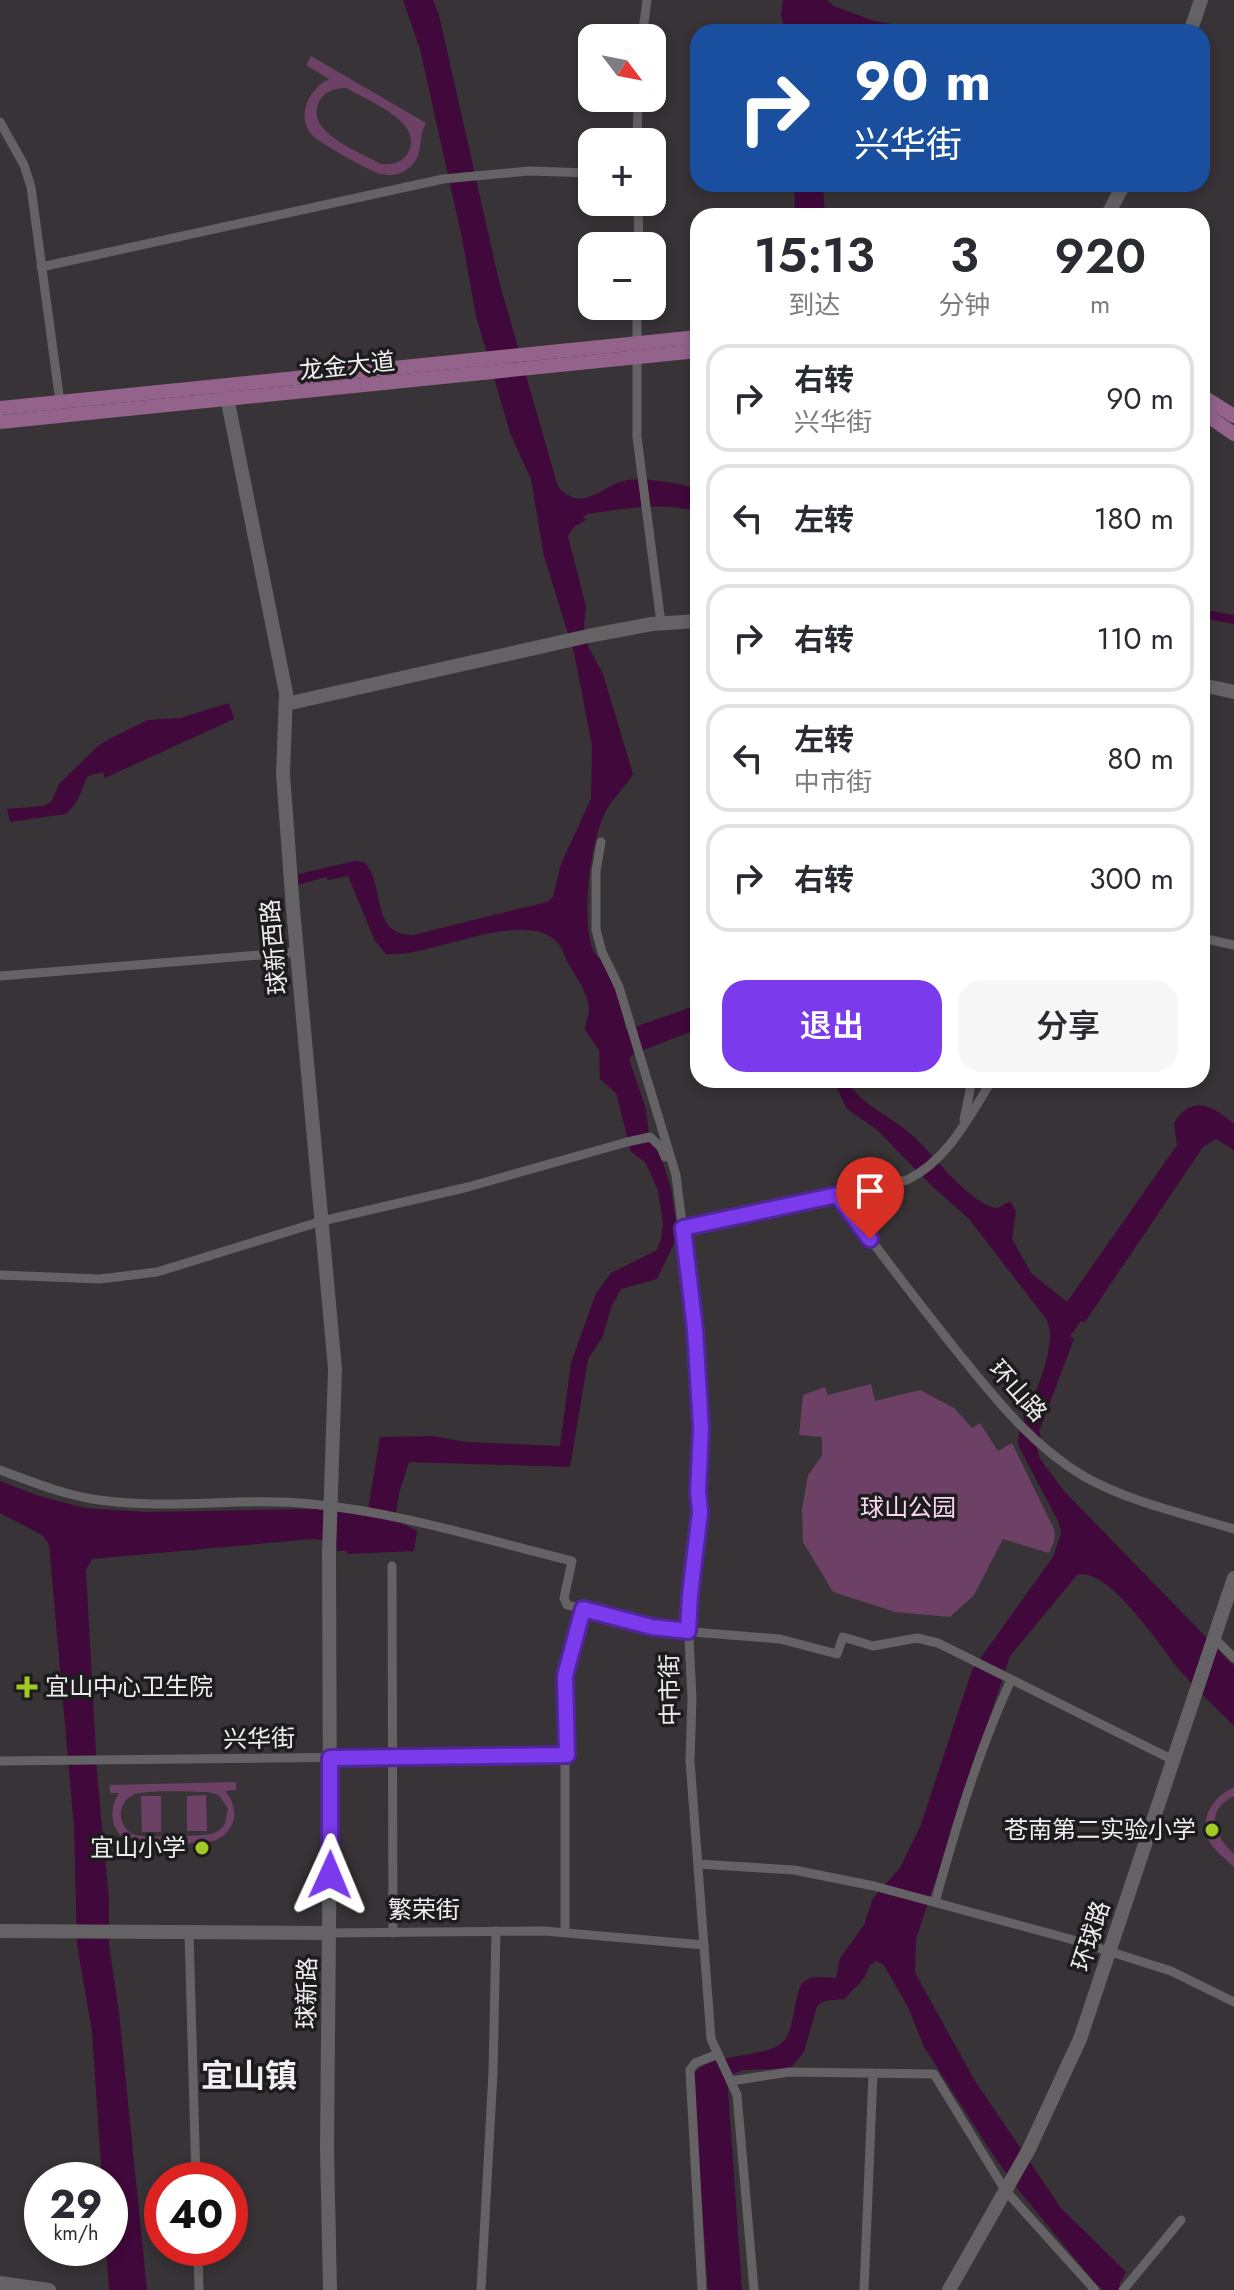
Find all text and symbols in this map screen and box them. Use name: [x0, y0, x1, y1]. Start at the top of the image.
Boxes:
north arrow: [578, 24, 666, 112]
map controls: [578, 24, 666, 320]
text: 90 m: [854, 40, 991, 121]
icon: right: [722, 56, 826, 160]
text: 兴华街: [854, 118, 962, 170]
button: +: [578, 128, 666, 216]
text: 15:13: [754, 221, 875, 290]
text: 3: [950, 221, 979, 290]
text: 920: [1054, 222, 1146, 291]
button: −: [578, 232, 666, 320]
text: m: [1090, 285, 1110, 323]
text: 到达: [788, 286, 840, 324]
text: 分钟: [938, 286, 990, 324]
street label: 龙金大道: [297, 343, 397, 388]
text: 右转: [794, 358, 854, 401]
icon: right: [726, 376, 770, 420]
text: 90 m: [1106, 377, 1174, 420]
text: 兴华街: [794, 403, 872, 441]
icon: left: [726, 496, 770, 540]
text: 180 m: [1094, 497, 1174, 540]
text: 左转: [794, 498, 854, 541]
icon: right: [726, 616, 770, 660]
text: 110 m: [1097, 617, 1174, 660]
text: 右转: [794, 618, 854, 661]
text: 左转: [794, 718, 854, 761]
icon: left: [726, 736, 770, 780]
text: 80 m: [1107, 737, 1174, 780]
text: 中市街: [794, 763, 872, 801]
icon: right: [726, 856, 770, 900]
text: 300 m: [1089, 857, 1174, 900]
text: 右转: [794, 858, 854, 901]
street label: 球新西路: [252, 898, 295, 996]
button: 退出: [722, 980, 942, 1072]
button: 分享: [958, 980, 1178, 1072]
pin: [836, 1157, 904, 1239]
icon: arrive: [848, 1169, 892, 1213]
street label: 环山路: [981, 1352, 1055, 1429]
park label: 球山公园: [860, 1490, 956, 1525]
street label: 中市街: [651, 1654, 688, 1726]
place label: 宜山中心卫生院: [45, 1669, 213, 1704]
marker: 宜山中心卫生院: [16, 1676, 38, 1698]
street label: 兴华街: [223, 1720, 295, 1757]
place label: 苍南第二实验小学: [1004, 1812, 1196, 1847]
marker: 苍南第二实验小学: [1203, 1821, 1221, 1839]
place label: 宜山小学: [90, 1830, 186, 1865]
position arrow: [288, 1833, 372, 1917]
marker: 宜山小学: [193, 1839, 211, 1857]
street label: 繁荣街: [388, 1892, 460, 1927]
street label: 环球路: [1063, 1896, 1118, 1975]
street label: 球新路: [288, 1957, 325, 2029]
district label: 宜山镇: [201, 2053, 297, 2099]
speed limit sign: 40: [144, 2162, 248, 2266]
text: 29: [50, 2175, 103, 2233]
text: km/h: [53, 2219, 99, 2248]

